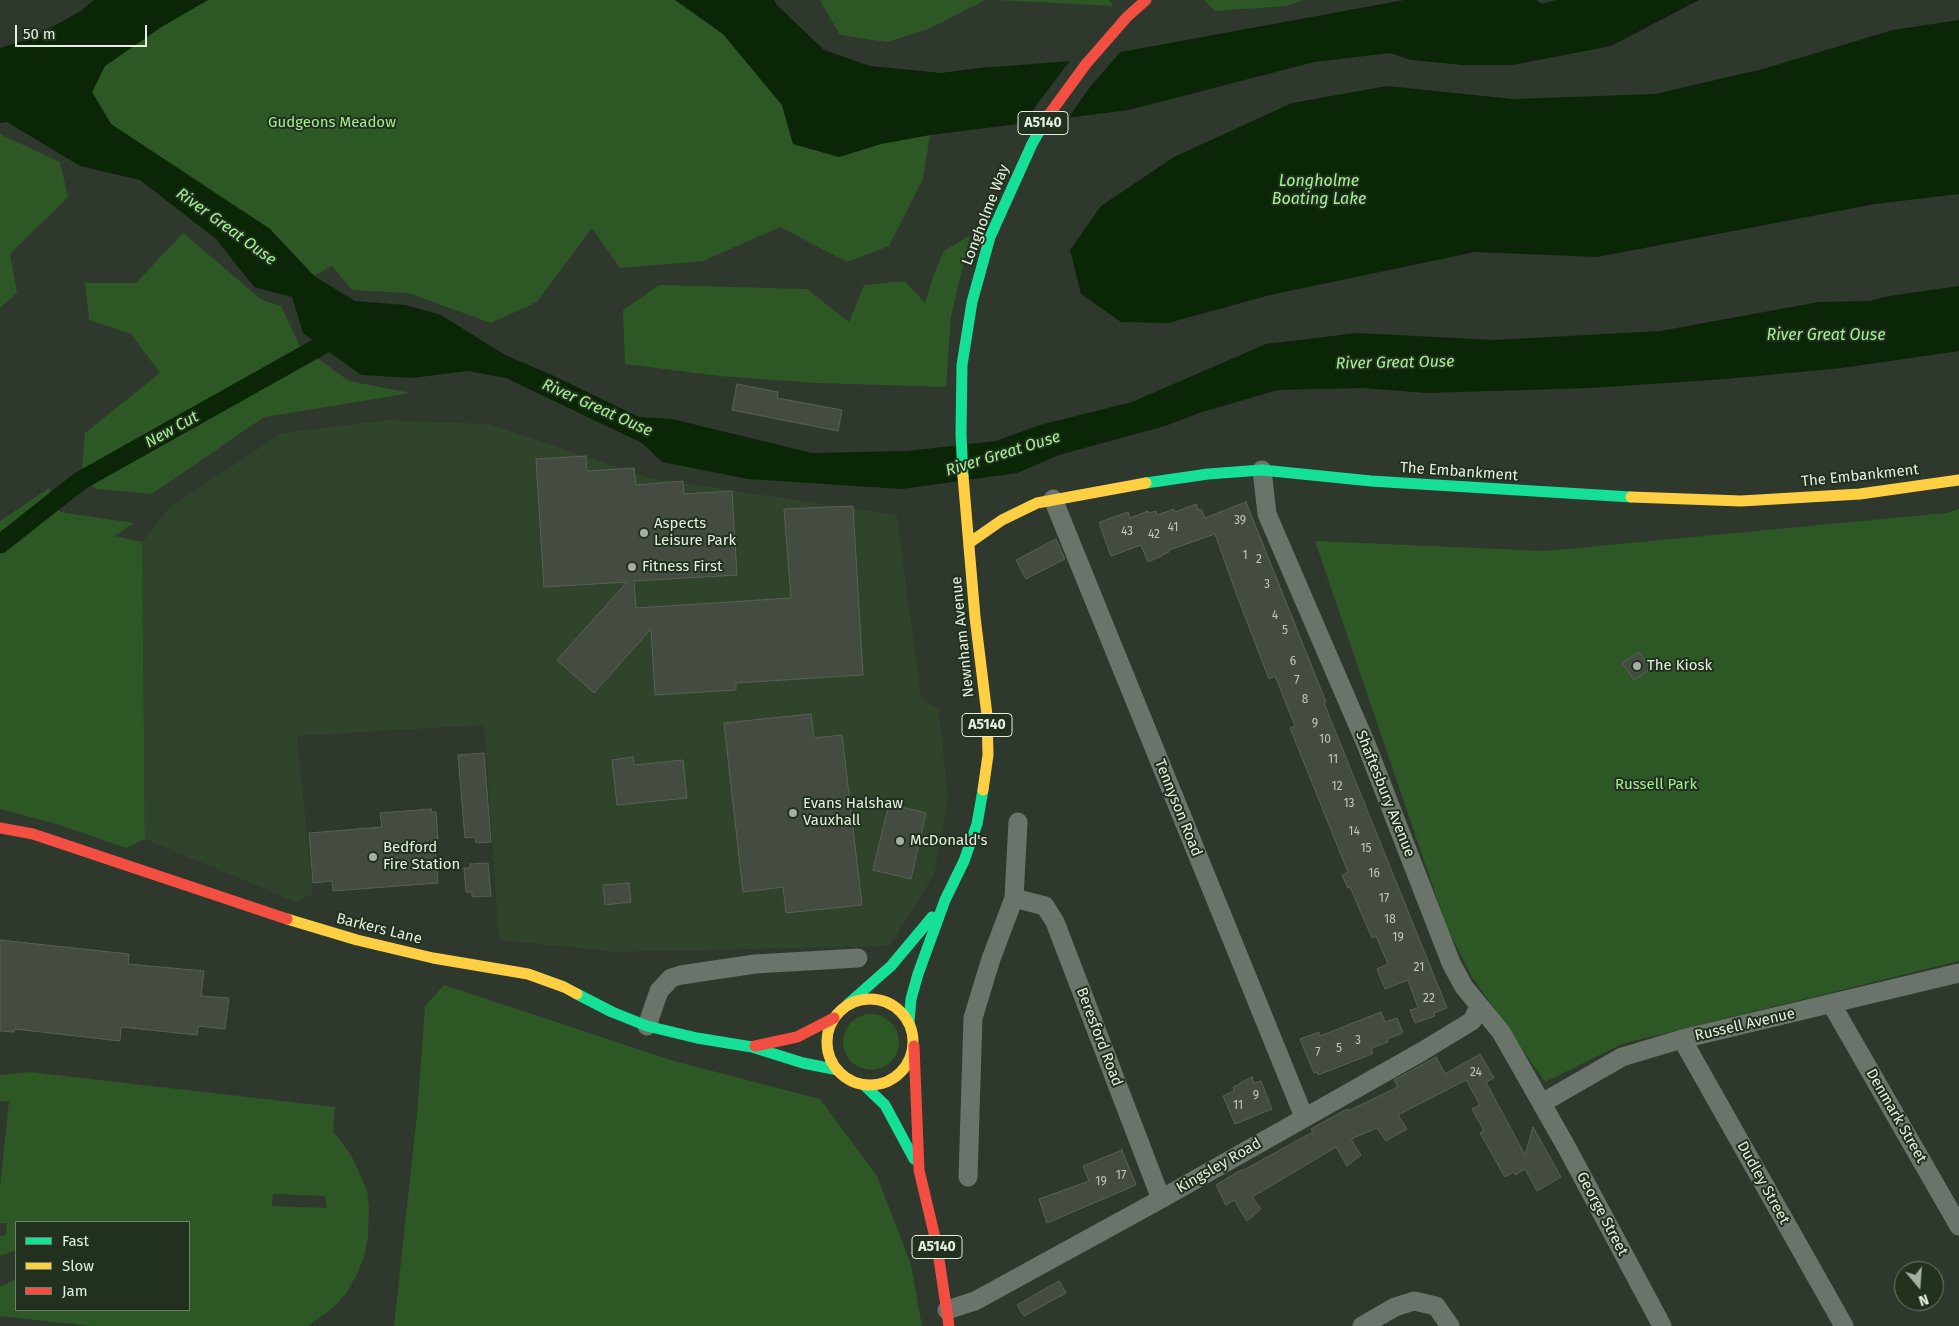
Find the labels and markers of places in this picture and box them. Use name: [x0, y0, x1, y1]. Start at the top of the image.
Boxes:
place label: Aspects Leisure Park: [654, 515, 736, 550]
marker: Aspects Leisure Park: [638, 527, 650, 539]
place label: Fitness First: [642, 558, 722, 576]
marker: Fitness First: [626, 561, 638, 573]
place label: The Kiosk: [1647, 657, 1712, 675]
marker: The Kiosk: [1631, 660, 1643, 672]
place label: Evans Halshaw Vauxhall: [803, 795, 903, 830]
marker: Evans Halshaw Vauxhall: [787, 807, 799, 819]
place label: McDonald's: [910, 832, 987, 850]
marker: McDonald's: [894, 835, 906, 847]
place label: Bedford Fire Station: [383, 839, 460, 874]
marker: Bedford Fire Station: [367, 851, 379, 863]

